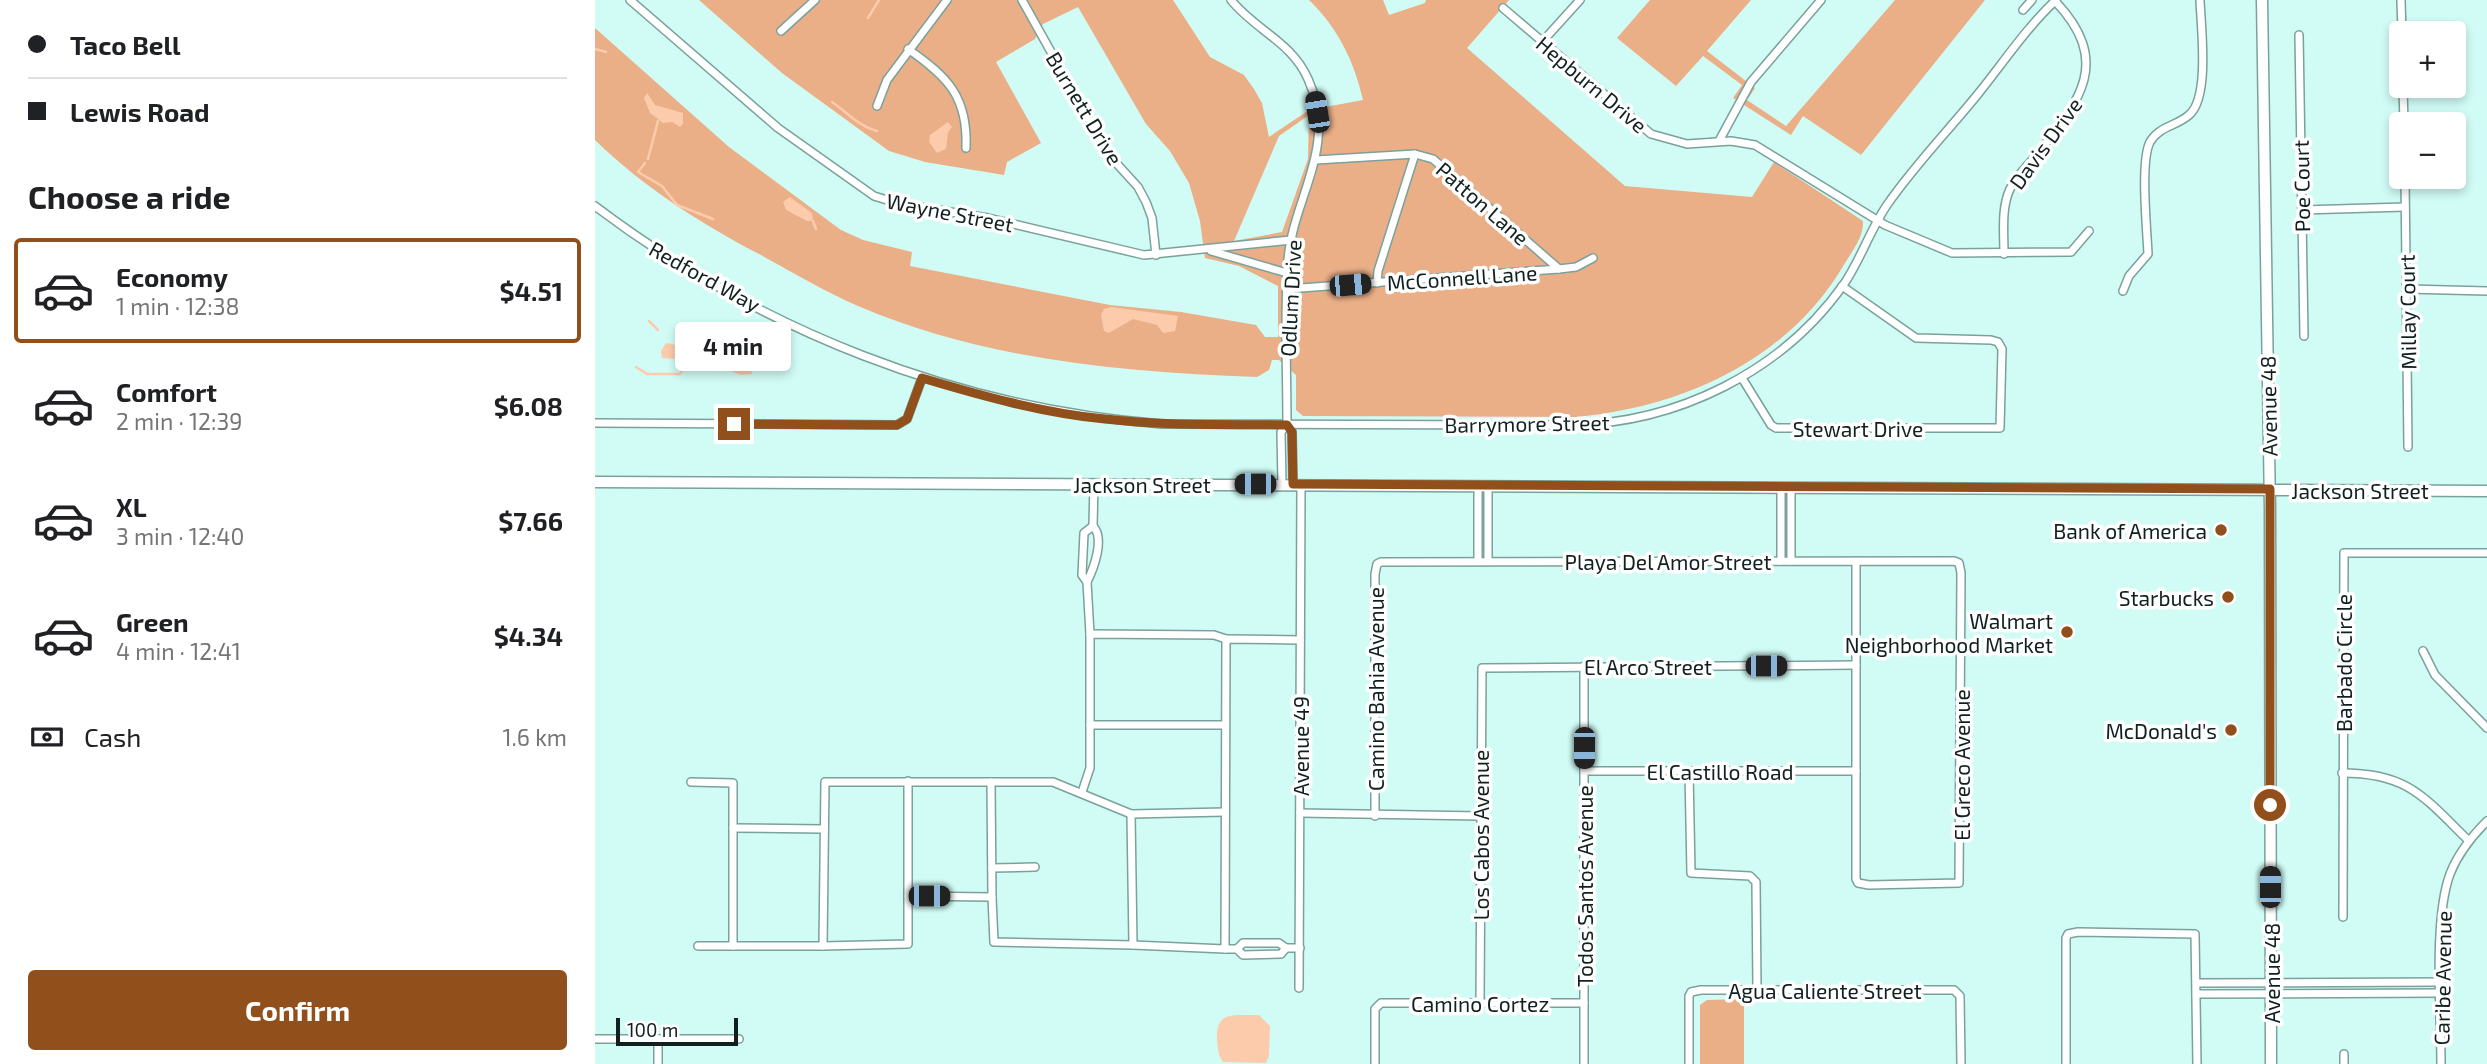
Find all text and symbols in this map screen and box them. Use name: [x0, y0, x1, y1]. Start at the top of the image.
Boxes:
map controls: [2389, 21, 2466, 189]
button: +: [2389, 21, 2466, 98]
text: Taco Bell: [70, 29, 181, 60]
street label: Hepburn Drive: [1532, 31, 1652, 137]
street label: Burnett Drive: [1041, 47, 1129, 169]
car: [1304, 90, 1331, 134]
street label: Davis Drive: [2003, 92, 2087, 194]
text: Lewis Road: [70, 96, 210, 127]
button: −: [2389, 112, 2466, 189]
street label: Poe Court: [2288, 140, 2314, 232]
street label: Patton Lane: [1432, 156, 1534, 250]
text: Choose a ride: [28, 177, 231, 215]
street label: Wayne Street: [884, 187, 1016, 237]
street label: Redford Way: [645, 235, 765, 317]
street label: Odlum Drive: [1274, 239, 1306, 357]
street label: Millay Court: [2393, 254, 2421, 370]
icon: car: [32, 259, 95, 322]
street label: McConnell Lane: [1386, 259, 1538, 295]
text: Economy: [116, 261, 228, 292]
car: [1329, 273, 1372, 297]
text: $4.51: [499, 275, 563, 306]
text: 1 min · 12:38: [116, 292, 239, 320]
callout: 4 min: [676, 322, 792, 372]
text: 4 min: [703, 332, 763, 360]
street label: Avenue 48: [2255, 355, 2281, 457]
icon: car: [32, 374, 95, 437]
text: Comfort: [116, 376, 217, 407]
text: $6.08: [494, 390, 563, 421]
text: 2 min · 12:39: [116, 407, 242, 435]
route end: [718, 408, 750, 440]
street label: Barrymore Street: [1444, 409, 1610, 437]
street label: Stewart Drive: [1793, 416, 1923, 441]
street label: Jackson Street: [1073, 472, 1211, 497]
car: [1235, 474, 1277, 495]
street label: Jackson Street: [2291, 478, 2429, 503]
icon: car: [32, 489, 95, 552]
text: XL: [116, 491, 147, 522]
text: $7.66: [498, 505, 563, 536]
place label: Bank of America: [2053, 518, 2207, 543]
text: 3 min · 12:40: [116, 522, 244, 550]
marker: Bank of America: [2213, 522, 2229, 538]
street label: Playa Del Amor Street: [1565, 549, 1771, 574]
place label: Starbucks: [2119, 585, 2214, 610]
street label: Camino Bahia Avenue: [1363, 587, 1388, 791]
marker: Starbucks: [2220, 589, 2236, 605]
street label: Barbado Circle: [2331, 594, 2356, 732]
icon: car: [32, 604, 95, 667]
text: Green: [116, 606, 189, 637]
place label: Walmart Neighborhood Market: [1845, 608, 2053, 657]
text: $4.34: [494, 620, 563, 651]
marker: Walmart Neighborhood Market: [2059, 624, 2075, 640]
text: 4 min · 12:41: [116, 637, 241, 665]
street label: El Arco Street: [1584, 654, 1712, 679]
car: [1746, 656, 1788, 677]
street label: El Greco Avenue: [1949, 689, 1974, 841]
street label: Avenue 49: [1288, 696, 1313, 796]
icon: cash: [28, 718, 66, 756]
place label: McDonald's: [2105, 718, 2217, 743]
text: Cash: [84, 721, 141, 752]
marker: McDonald's: [2223, 722, 2239, 738]
text: 1.6 km: [502, 723, 567, 751]
car: [1574, 727, 1595, 769]
street label: Los Cabos Avenue: [1468, 750, 1493, 920]
street label: El Castillo Road: [1647, 759, 1793, 784]
street label: Todos Santos Avenue: [1572, 785, 1597, 987]
route start: [2254, 789, 2286, 821]
car: [2260, 866, 2281, 908]
car: [909, 886, 951, 907]
street label: Caribe Avenue: [2428, 910, 2456, 1046]
street label: Avenue 48: [2259, 923, 2284, 1023]
button: Confirm: [28, 970, 567, 1050]
street label: Agua Caliente Street: [1728, 978, 1922, 1003]
street label: Camino Cortez: [1411, 991, 1549, 1016]
scale bar: [616, 1015, 739, 1047]
text: 100 m: [627, 1018, 678, 1041]

